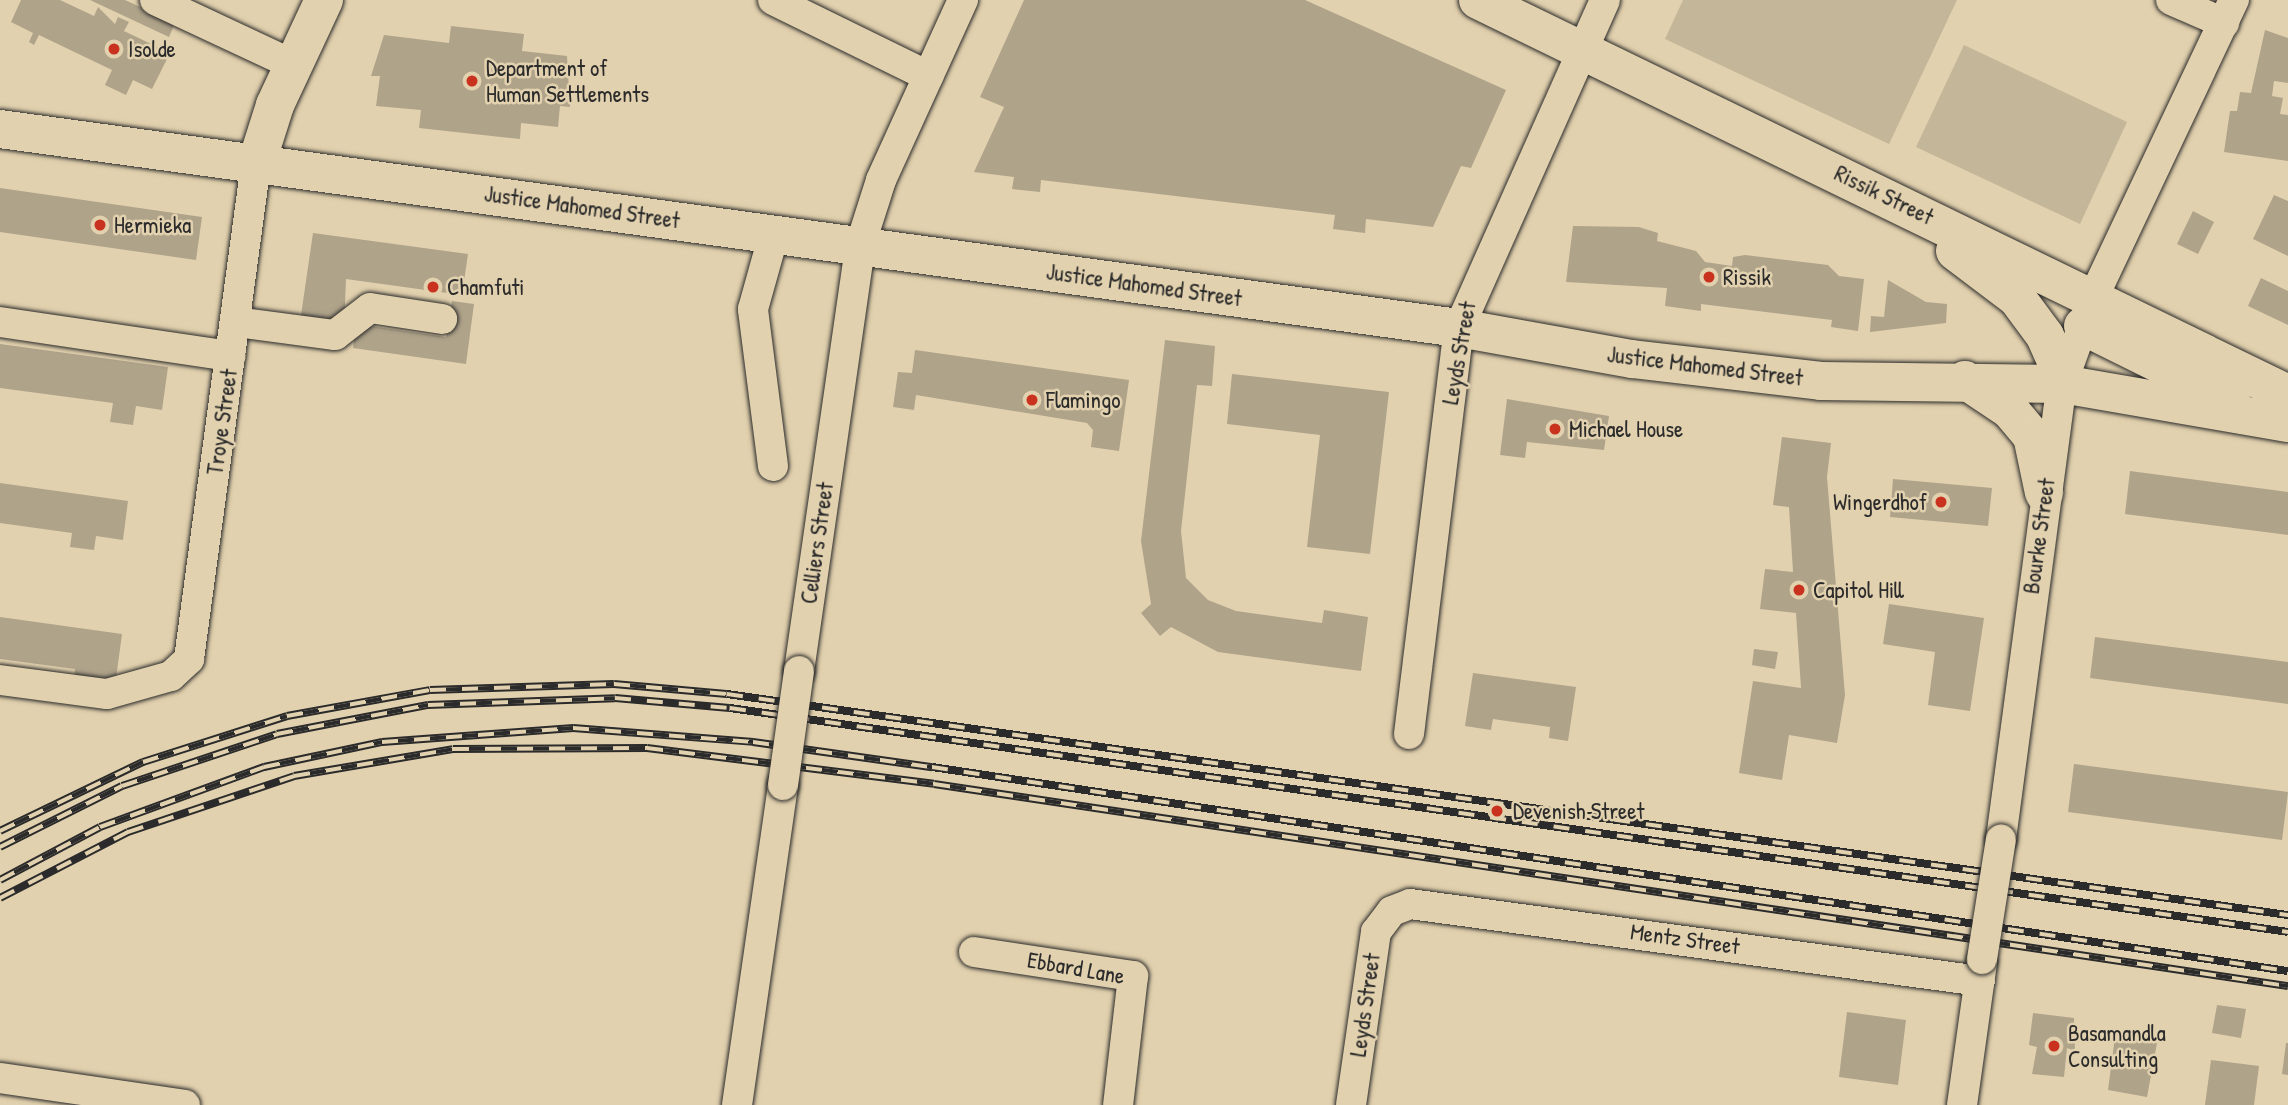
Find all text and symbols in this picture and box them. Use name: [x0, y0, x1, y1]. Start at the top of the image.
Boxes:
place label: Isolde: [128, 35, 176, 63]
marker: Isolde: [106, 41, 122, 57]
place label: Department of Human Settlements: [486, 54, 649, 108]
marker: Department of Human Settlements: [464, 73, 480, 89]
street label: Rissik Street: [1830, 159, 1938, 231]
street label: Justice Mahomed Street: [482, 180, 682, 234]
place label: Hermieka: [114, 211, 191, 239]
marker: Hermieka: [92, 217, 108, 233]
street label: Justice Mahomed Street: [1044, 258, 1244, 312]
place label: Rissik: [1723, 263, 1771, 291]
marker: Rissik: [1701, 269, 1717, 285]
place label: Chamfuti: [447, 273, 524, 301]
marker: Chamfuti: [425, 279, 441, 295]
street label: Leyds Street: [1436, 299, 1482, 407]
street label: Justice Mahomed Street: [1605, 340, 1805, 392]
street label: Troye Street: [201, 367, 243, 477]
place label: Flamingo: [1046, 386, 1120, 414]
marker: Flamingo: [1024, 392, 1040, 408]
place label: Michael House: [1569, 415, 1683, 443]
marker: Michael House: [1547, 421, 1563, 437]
street label: Bourke Street: [2017, 476, 2061, 596]
street label: Celliers Street: [795, 480, 839, 606]
place label: Wingerdhof: [1833, 488, 1927, 516]
marker: Wingerdhof: [1933, 494, 1949, 510]
place label: Capitol Hill: [1813, 576, 1904, 604]
marker: Capitol Hill: [1791, 582, 1807, 598]
place label: Devenish Street: [1513, 797, 1644, 825]
marker: Devenish Street: [1487, 801, 1507, 821]
street label: Mentz Street: [1629, 918, 1741, 960]
street label: Ebbard Lane: [1025, 946, 1127, 990]
street label: Leyds Street: [1344, 952, 1386, 1058]
place label: Basamandla Consulting: [2068, 1019, 2166, 1073]
marker: Basamandla Consulting: [2046, 1038, 2062, 1054]

